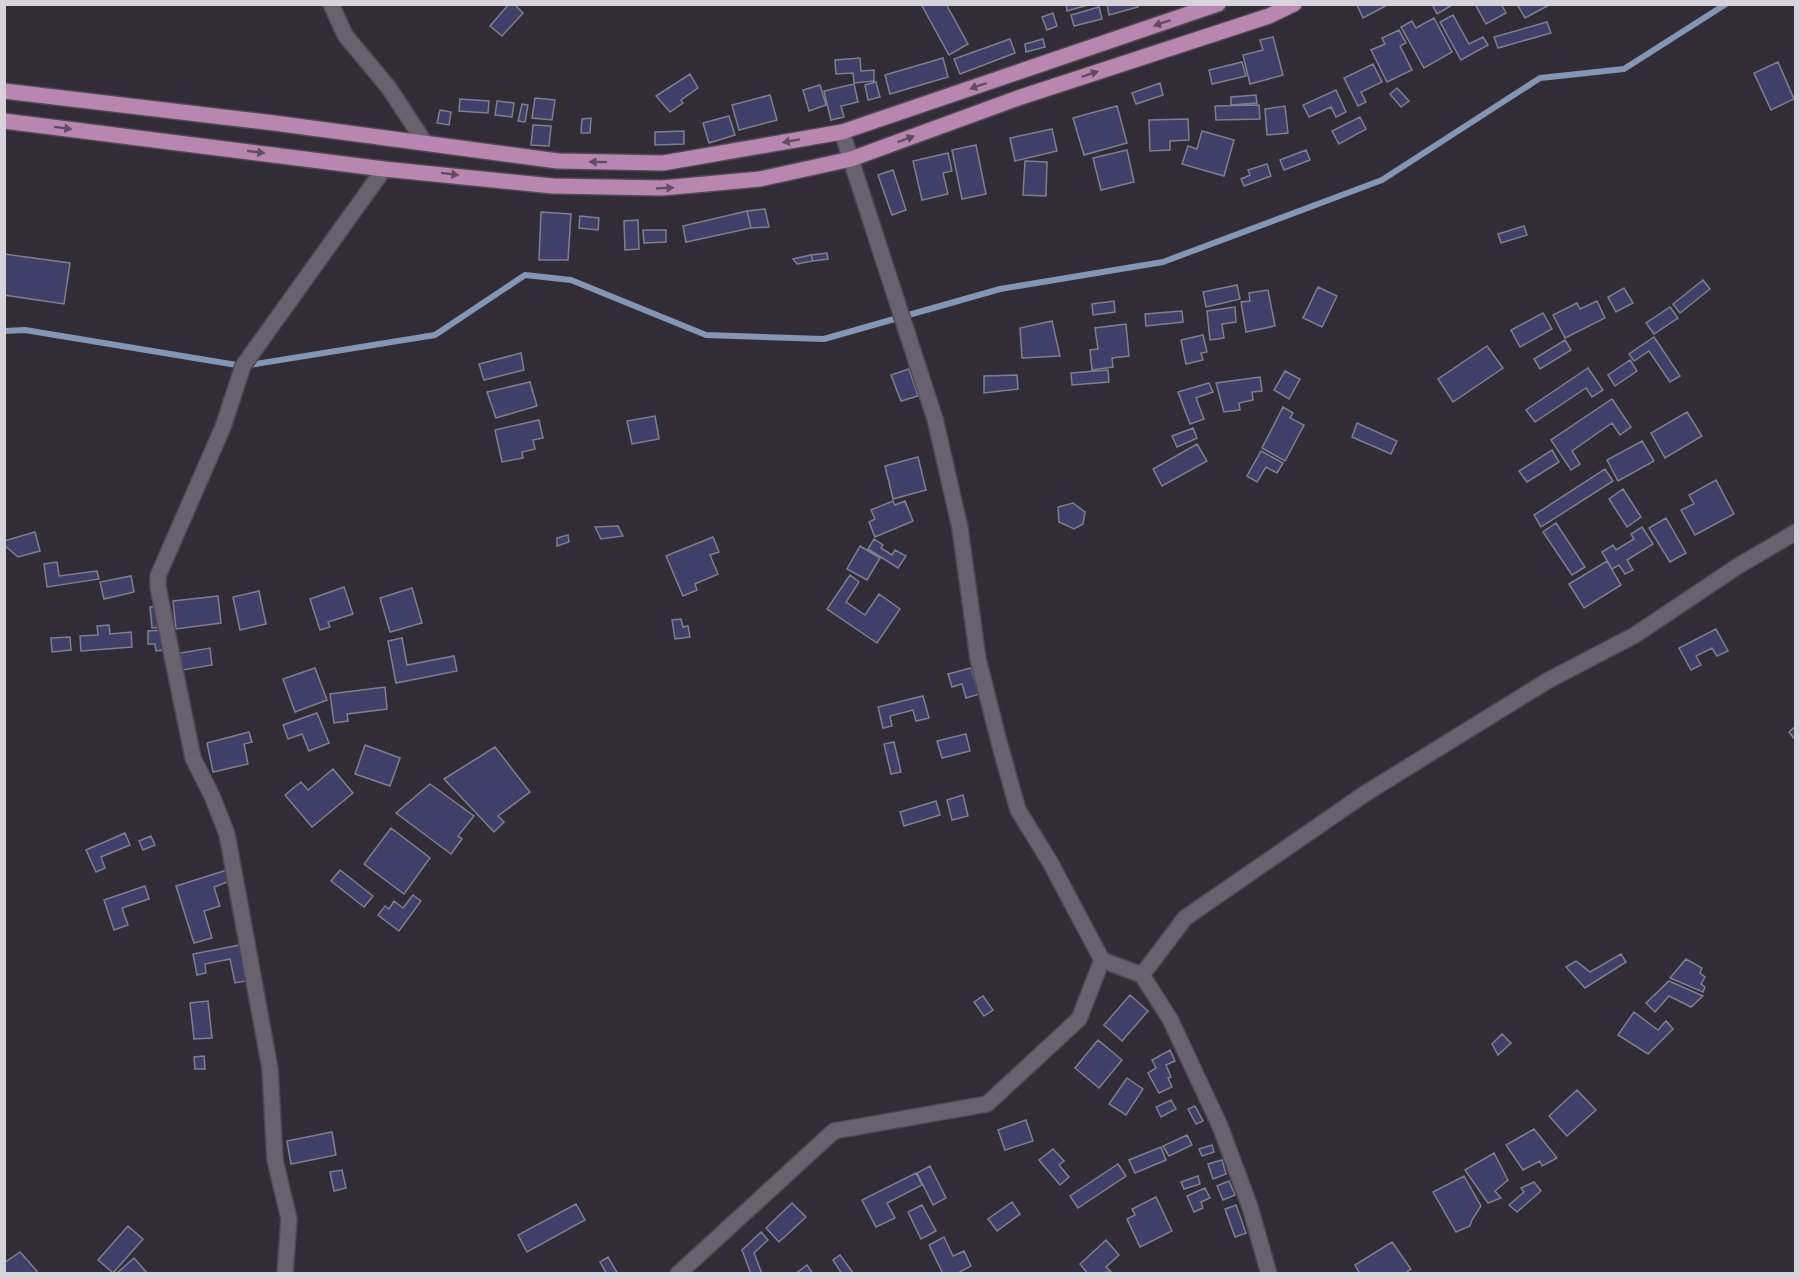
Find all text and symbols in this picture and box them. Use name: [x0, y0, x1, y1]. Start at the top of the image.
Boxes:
one-way arrow: [1153, 19, 1171, 29]
one-way arrow: [1081, 69, 1099, 79]
one-way arrow: [969, 82, 987, 91]
one-way arrow: [53, 123, 72, 133]
one-way arrow: [897, 134, 915, 144]
one-way arrow: [781, 137, 800, 146]
one-way arrow: [247, 148, 266, 157]
one-way arrow: [589, 157, 608, 167]
one-way arrow: [440, 169, 459, 179]
one-way arrow: [656, 183, 675, 192]

